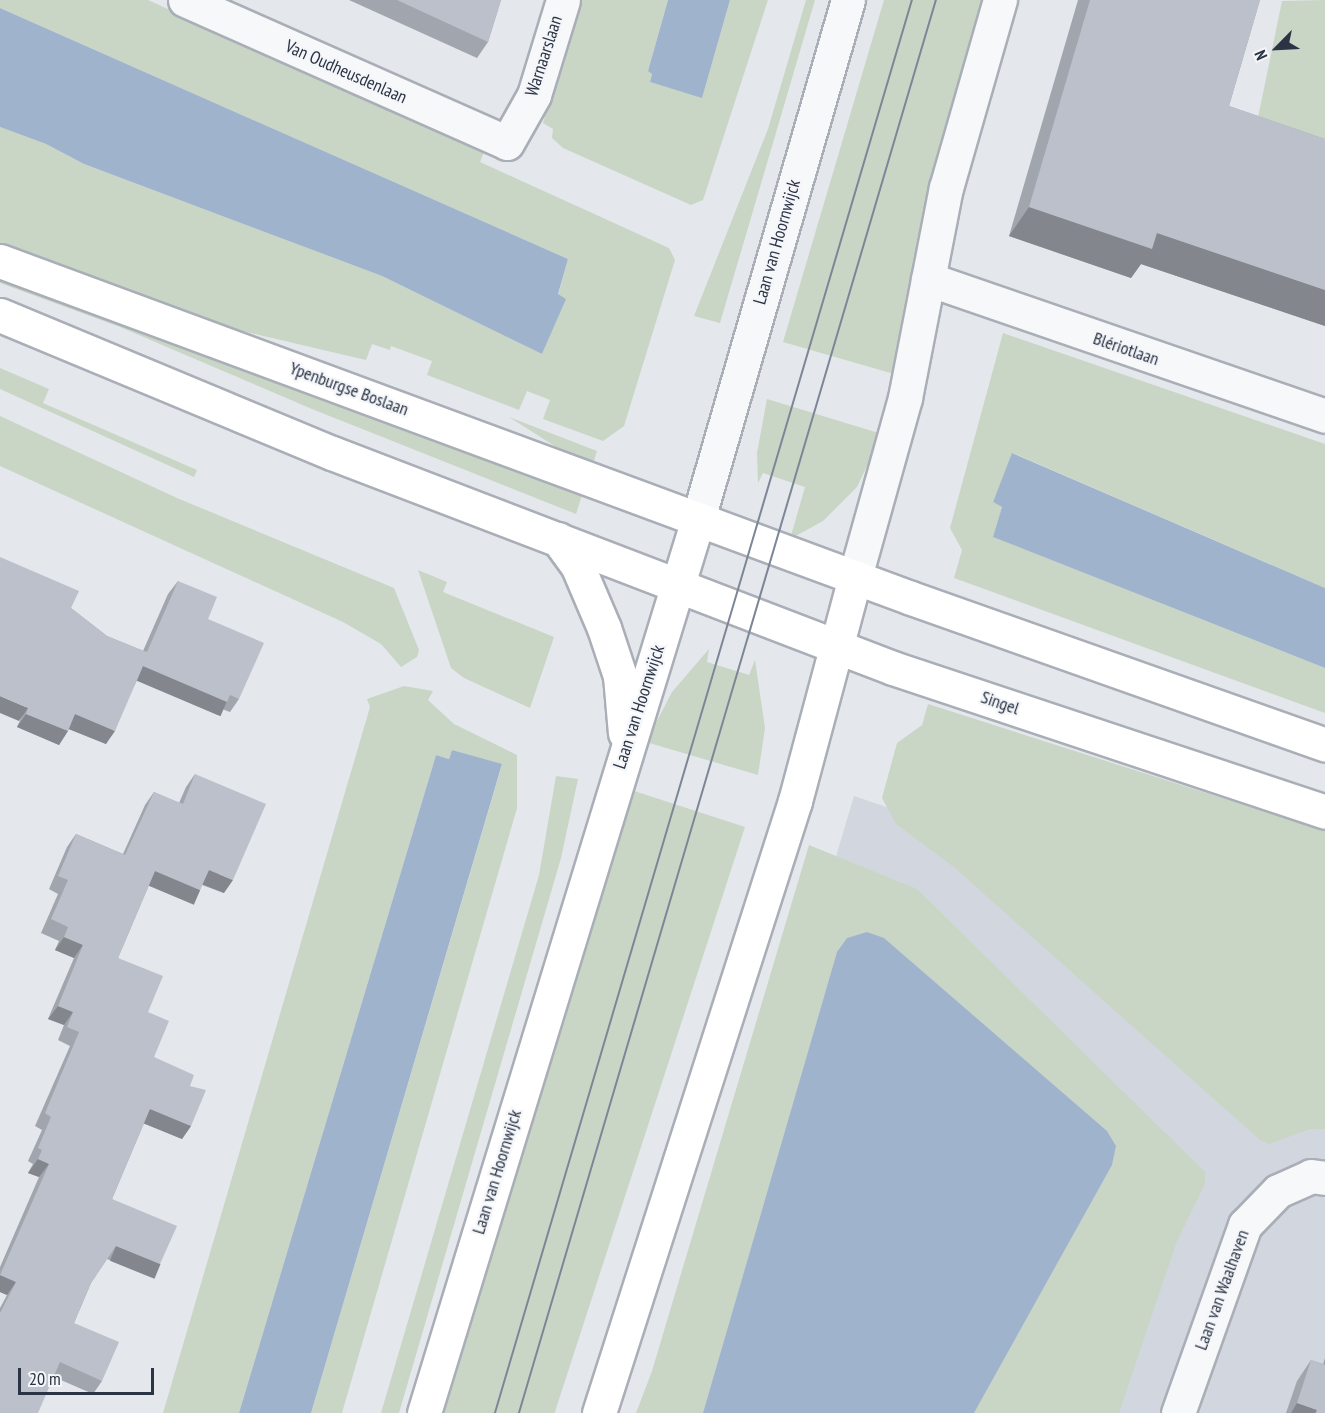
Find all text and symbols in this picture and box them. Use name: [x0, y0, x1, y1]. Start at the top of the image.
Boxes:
street label: Warnaarslaan: [521, 13, 567, 99]
north arrow: [1247, 18, 1307, 78]
street label: Van Oudheusdenlaan: [282, 36, 410, 108]
text: N: [1250, 47, 1271, 63]
street label: Laan van Hoornwijck: [749, 177, 805, 307]
street label: Blériotlaan: [1090, 328, 1162, 370]
street label: Ypenburgse Boslaan: [287, 358, 411, 420]
street label: Laan van Hoornwijck: [609, 642, 669, 772]
street label: Singel: [978, 686, 1022, 720]
street label: Laan van Hoornwijck: [468, 1107, 526, 1237]
street label: Laan van Waalhaven: [1190, 1227, 1254, 1353]
scale bar: [21, 1356, 158, 1394]
text: 20 m: [29, 1367, 61, 1390]

